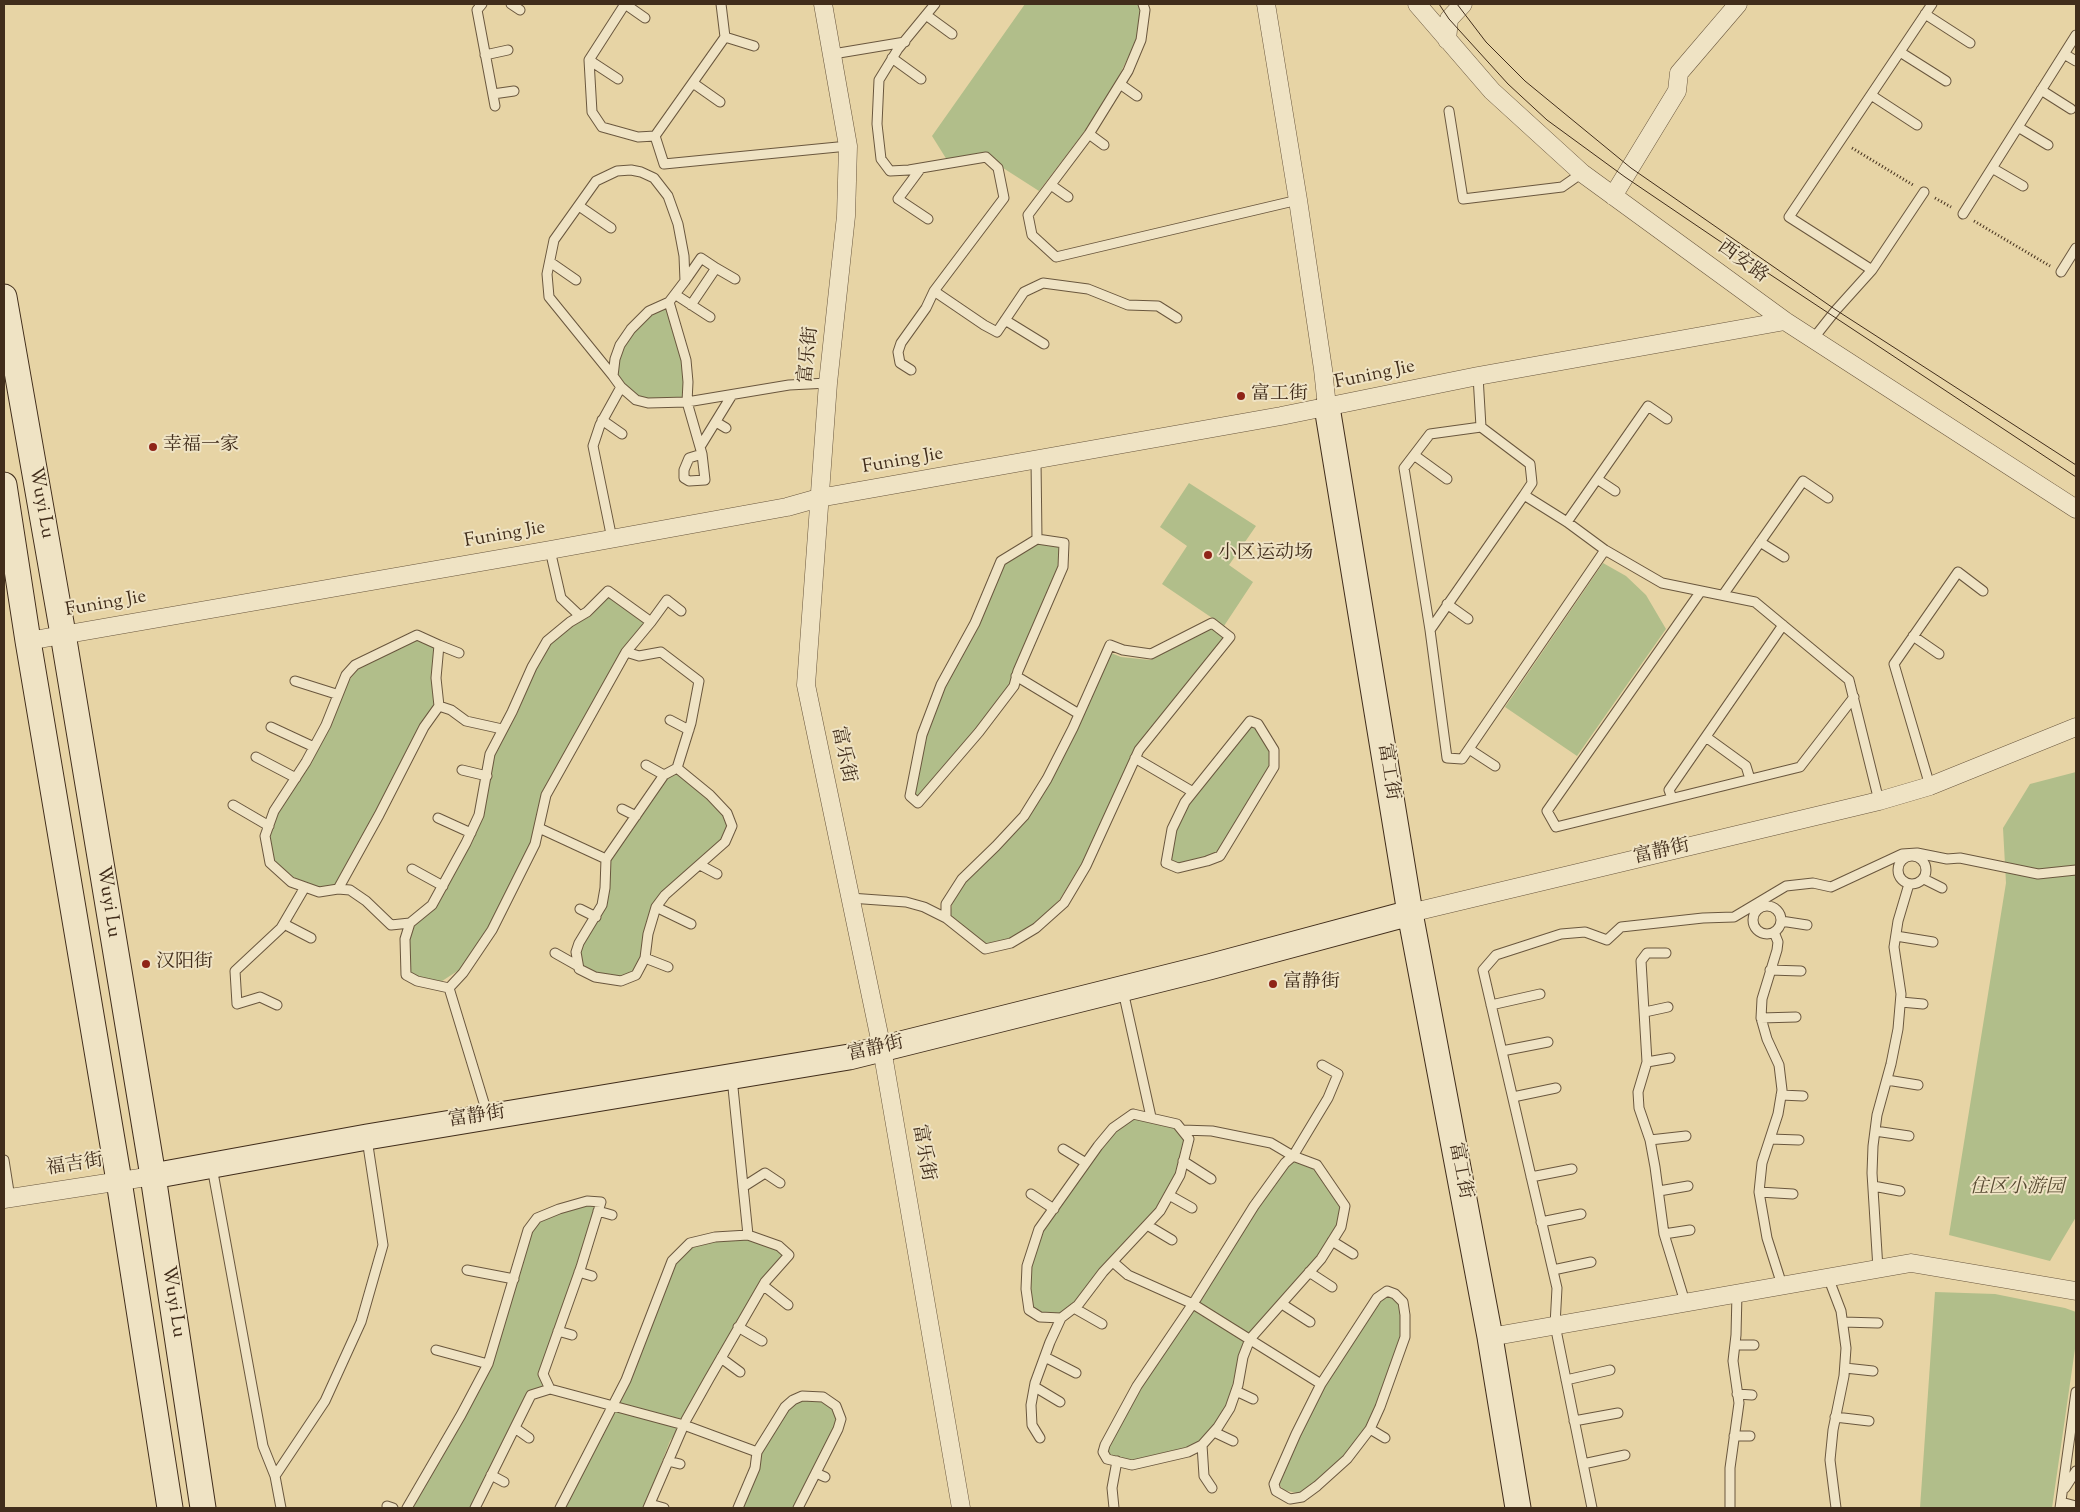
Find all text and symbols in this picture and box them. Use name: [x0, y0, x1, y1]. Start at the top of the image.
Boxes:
street label: 西安路: [1712, 237, 1772, 289]
street label: 富乐街: [796, 325, 824, 385]
street label: Funing Jie: [1333, 356, 1417, 396]
place label: 富工街: [1251, 385, 1308, 407]
marker: 富工街: [1235, 390, 1247, 402]
place label: 幸福一家: [163, 436, 239, 458]
marker: 幸福一家: [147, 441, 159, 453]
street label: Funing Jie: [861, 444, 945, 480]
street label: Wuyi Lu: [23, 465, 57, 541]
street label: Funing Jie: [463, 518, 547, 554]
place label: 小区运动场: [1218, 544, 1313, 566]
marker: 小区运动场: [1202, 549, 1214, 561]
street label: Funing Jie: [64, 587, 148, 623]
street label: 富乐街: [825, 725, 859, 785]
street label: 富工街: [1371, 742, 1403, 802]
street label: 富静街: [1632, 835, 1692, 871]
street label: Wuyi Lu: [90, 865, 124, 939]
place label: 汉阳街: [156, 953, 213, 975]
marker: 汉阳街: [140, 958, 152, 970]
place label: 富静街: [1283, 973, 1340, 995]
marker: 富静街: [1267, 978, 1279, 990]
street label: 富静街: [846, 1032, 906, 1068]
street label: 富静街: [447, 1102, 507, 1134]
street label: 富乐街: [906, 1123, 938, 1183]
street label: 富工街: [1442, 1141, 1476, 1201]
street label: 福吉街: [45, 1150, 105, 1182]
park label: 住区小游园: [1970, 1178, 2064, 1200]
street label: Wuyi Lu: [155, 1265, 189, 1339]

